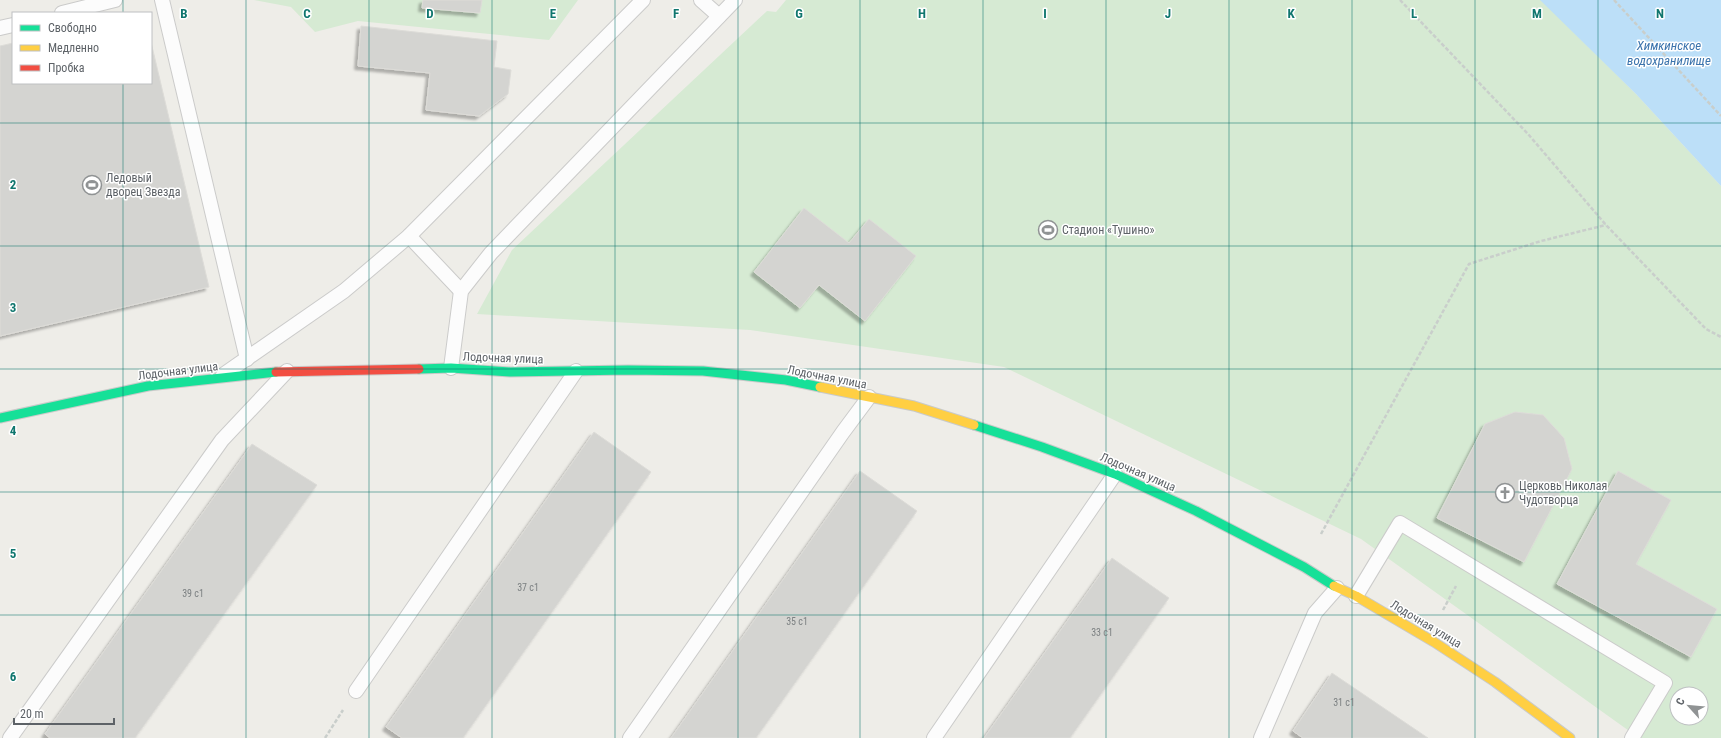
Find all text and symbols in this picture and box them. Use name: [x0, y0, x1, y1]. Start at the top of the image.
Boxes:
text: B: [180, 6, 188, 21]
text: C: [303, 6, 311, 21]
text: D: [426, 6, 434, 21]
text: E: [550, 6, 557, 21]
text: F: [673, 6, 679, 21]
text: G: [795, 6, 803, 21]
text: H: [918, 6, 926, 21]
text: I: [1043, 6, 1047, 21]
text: J: [1165, 6, 1171, 21]
text: K: [1287, 6, 1295, 21]
text: L: [1411, 6, 1417, 21]
text: M: [1532, 6, 1542, 21]
text: N: [1656, 6, 1664, 21]
legend: [12, 12, 152, 84]
text: Свободно: [48, 21, 97, 35]
water label: Химкинское водохранилище: [1627, 38, 1711, 68]
text: Медленно: [48, 41, 99, 55]
text: Пробка: [48, 61, 85, 75]
place label: Ледовый дворец Звезда: [106, 171, 181, 199]
sports icon: Ледовый дворец Звезда: [81, 174, 103, 196]
text: 2: [10, 177, 17, 192]
sports icon: Стадион «Тушино»: [1037, 219, 1059, 241]
place label: Стадион «Тушино»: [1062, 223, 1155, 237]
text: 3: [10, 300, 16, 315]
street label: Лодочная улица: [462, 350, 544, 366]
street label: Лодочная улица: [137, 359, 219, 383]
street label: Лодочная улица: [786, 362, 868, 392]
text: 4: [10, 423, 17, 438]
street label: Лодочная улица: [1098, 450, 1178, 494]
place label: Церковь Николая Чудотворца: [1519, 479, 1607, 507]
church icon: Церковь Николая Чудотворца: [1494, 482, 1516, 504]
text: 5: [10, 546, 17, 561]
house number: 37 с1: [517, 582, 539, 593]
house number: 39 с1: [182, 588, 204, 599]
street label: Лодочная улица: [1388, 597, 1464, 651]
house number: 35 с1: [786, 616, 808, 627]
house number: 33 с1: [1091, 627, 1113, 638]
text: 6: [10, 669, 17, 684]
north arrow: [1669, 686, 1709, 726]
text: С: [1673, 696, 1688, 707]
house number: 31 с1: [1333, 697, 1355, 708]
scale bar: [14, 700, 114, 726]
text: 20 m: [20, 707, 44, 721]

